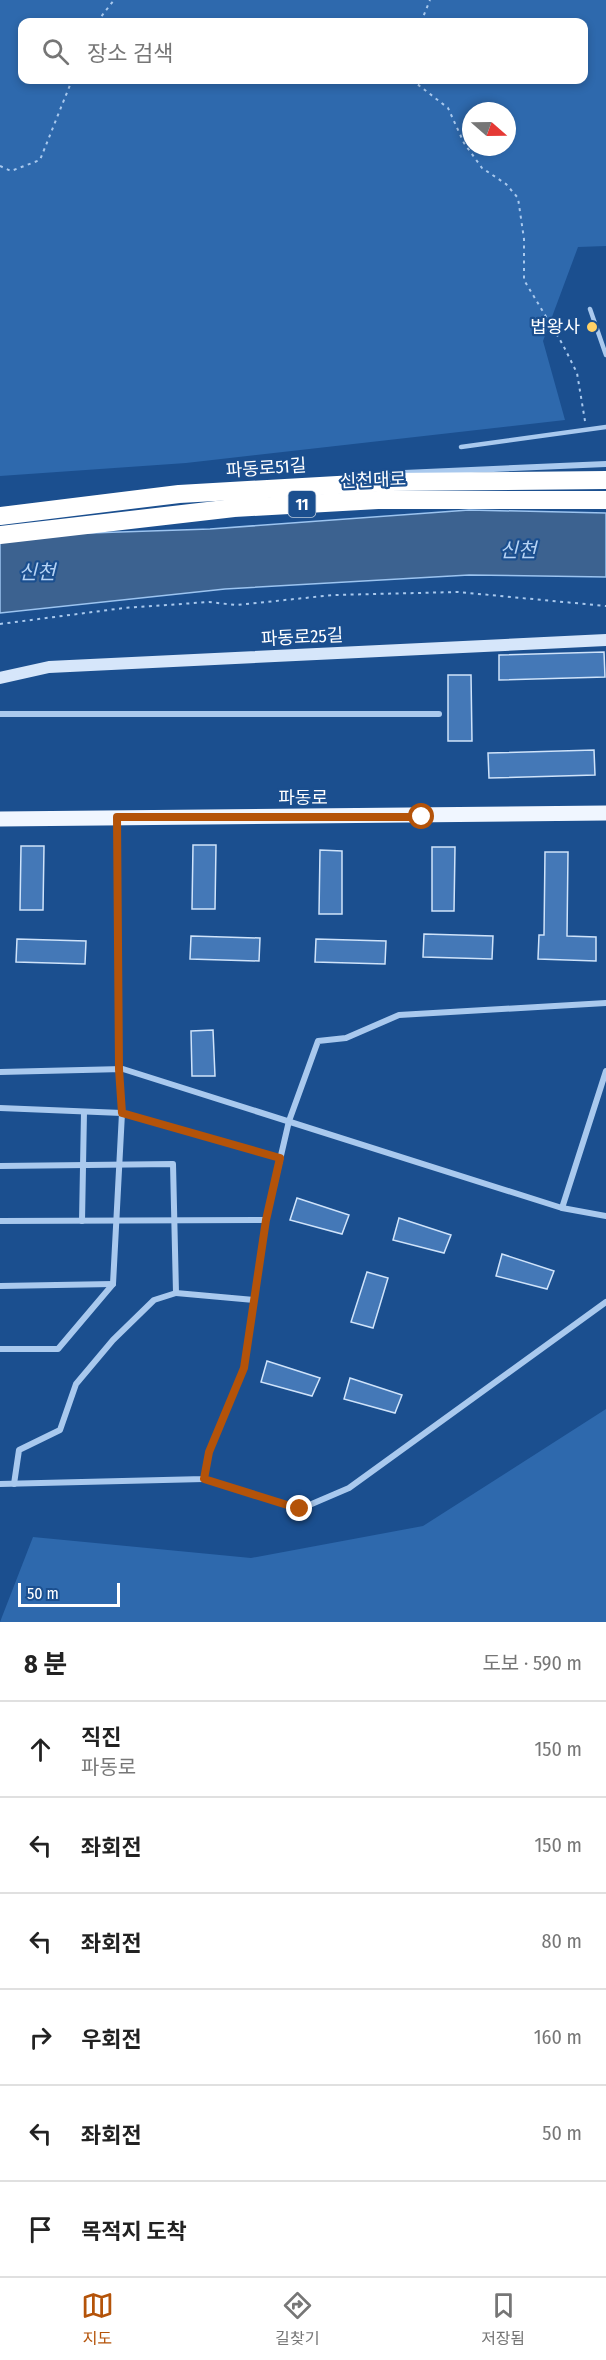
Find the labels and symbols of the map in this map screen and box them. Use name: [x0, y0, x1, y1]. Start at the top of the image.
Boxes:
north arrow: [462, 102, 516, 156]
place label: 법왕사: [530, 316, 580, 338]
marker: 법왕사: [585, 320, 599, 334]
street label: 파동로51길: [225, 454, 307, 482]
street label: 신천대로: [340, 468, 406, 492]
road number: 11: [288, 491, 316, 517]
water label: 신천: [500, 538, 539, 562]
water label: 신천: [19, 560, 58, 584]
street label: 파동로25길: [260, 624, 344, 650]
street label: 파동로: [278, 787, 328, 809]
route start: [408, 803, 434, 829]
route end: [286, 1495, 312, 1521]
scale bar: [18, 1580, 120, 1608]

